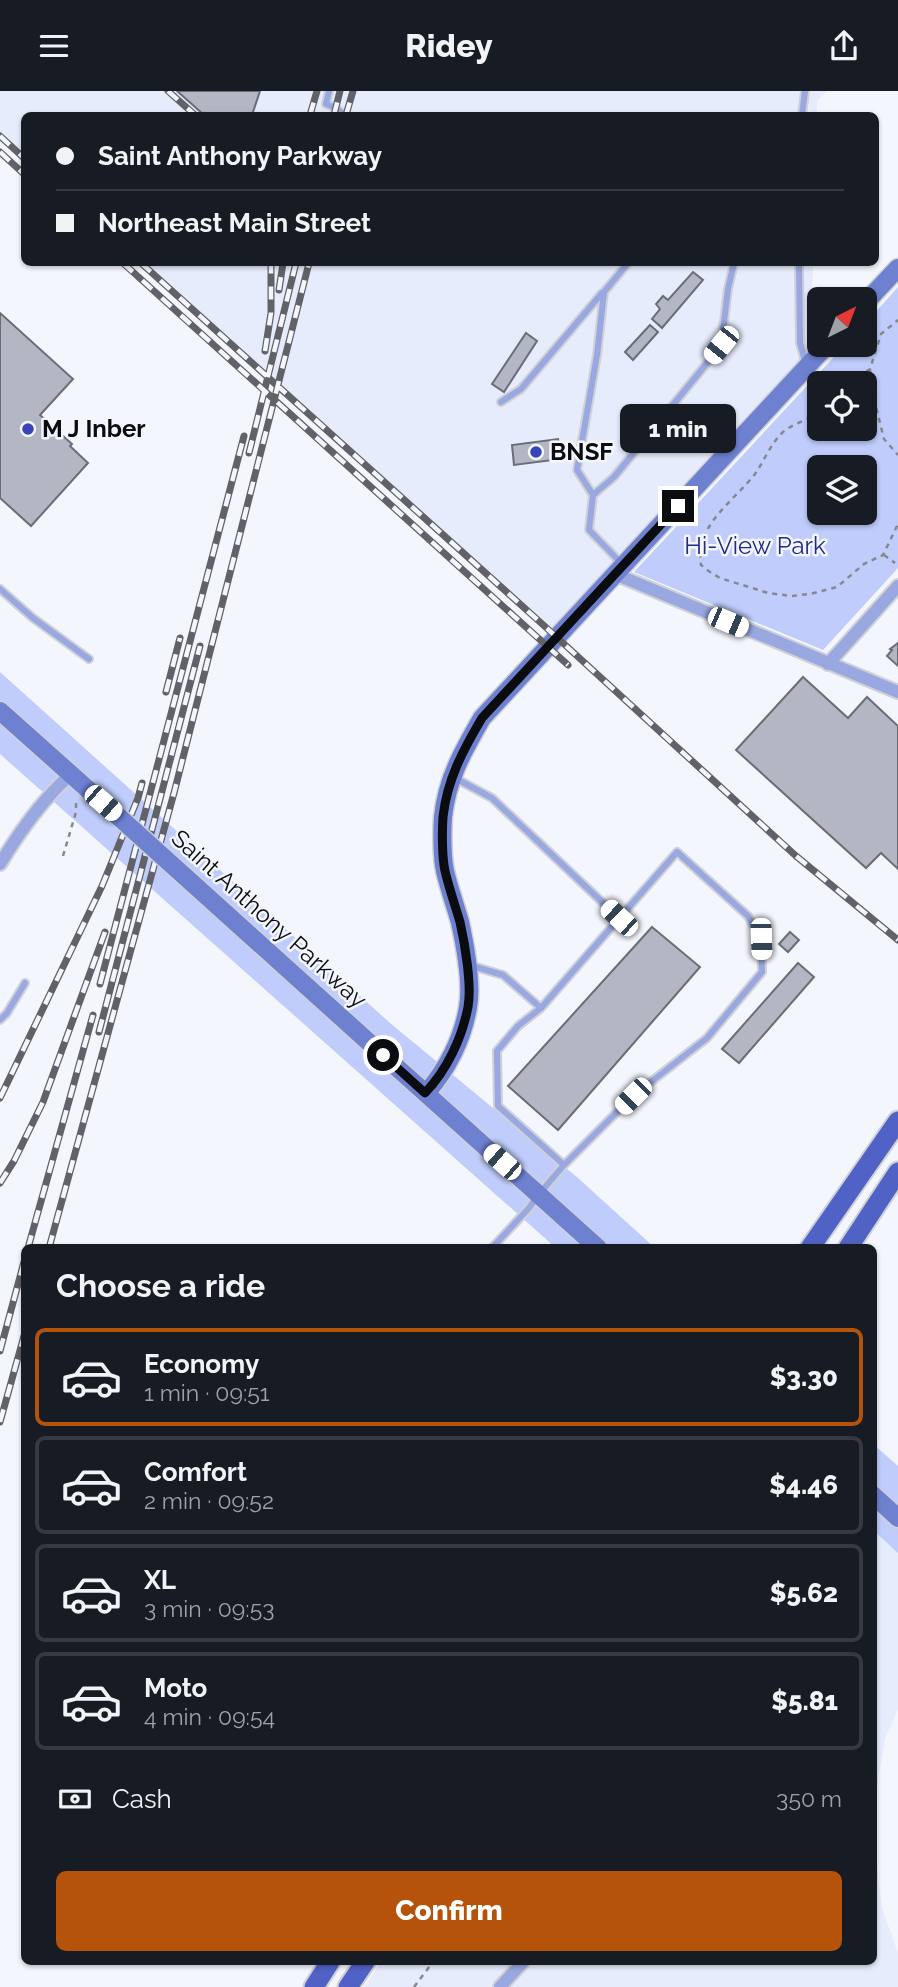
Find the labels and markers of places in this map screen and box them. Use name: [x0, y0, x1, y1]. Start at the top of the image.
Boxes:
place label: M J Inber: [42, 414, 146, 443]
marker: M J Inber: [20, 421, 36, 437]
place label: BNSF: [550, 437, 613, 466]
marker: BNSF: [528, 444, 544, 460]

